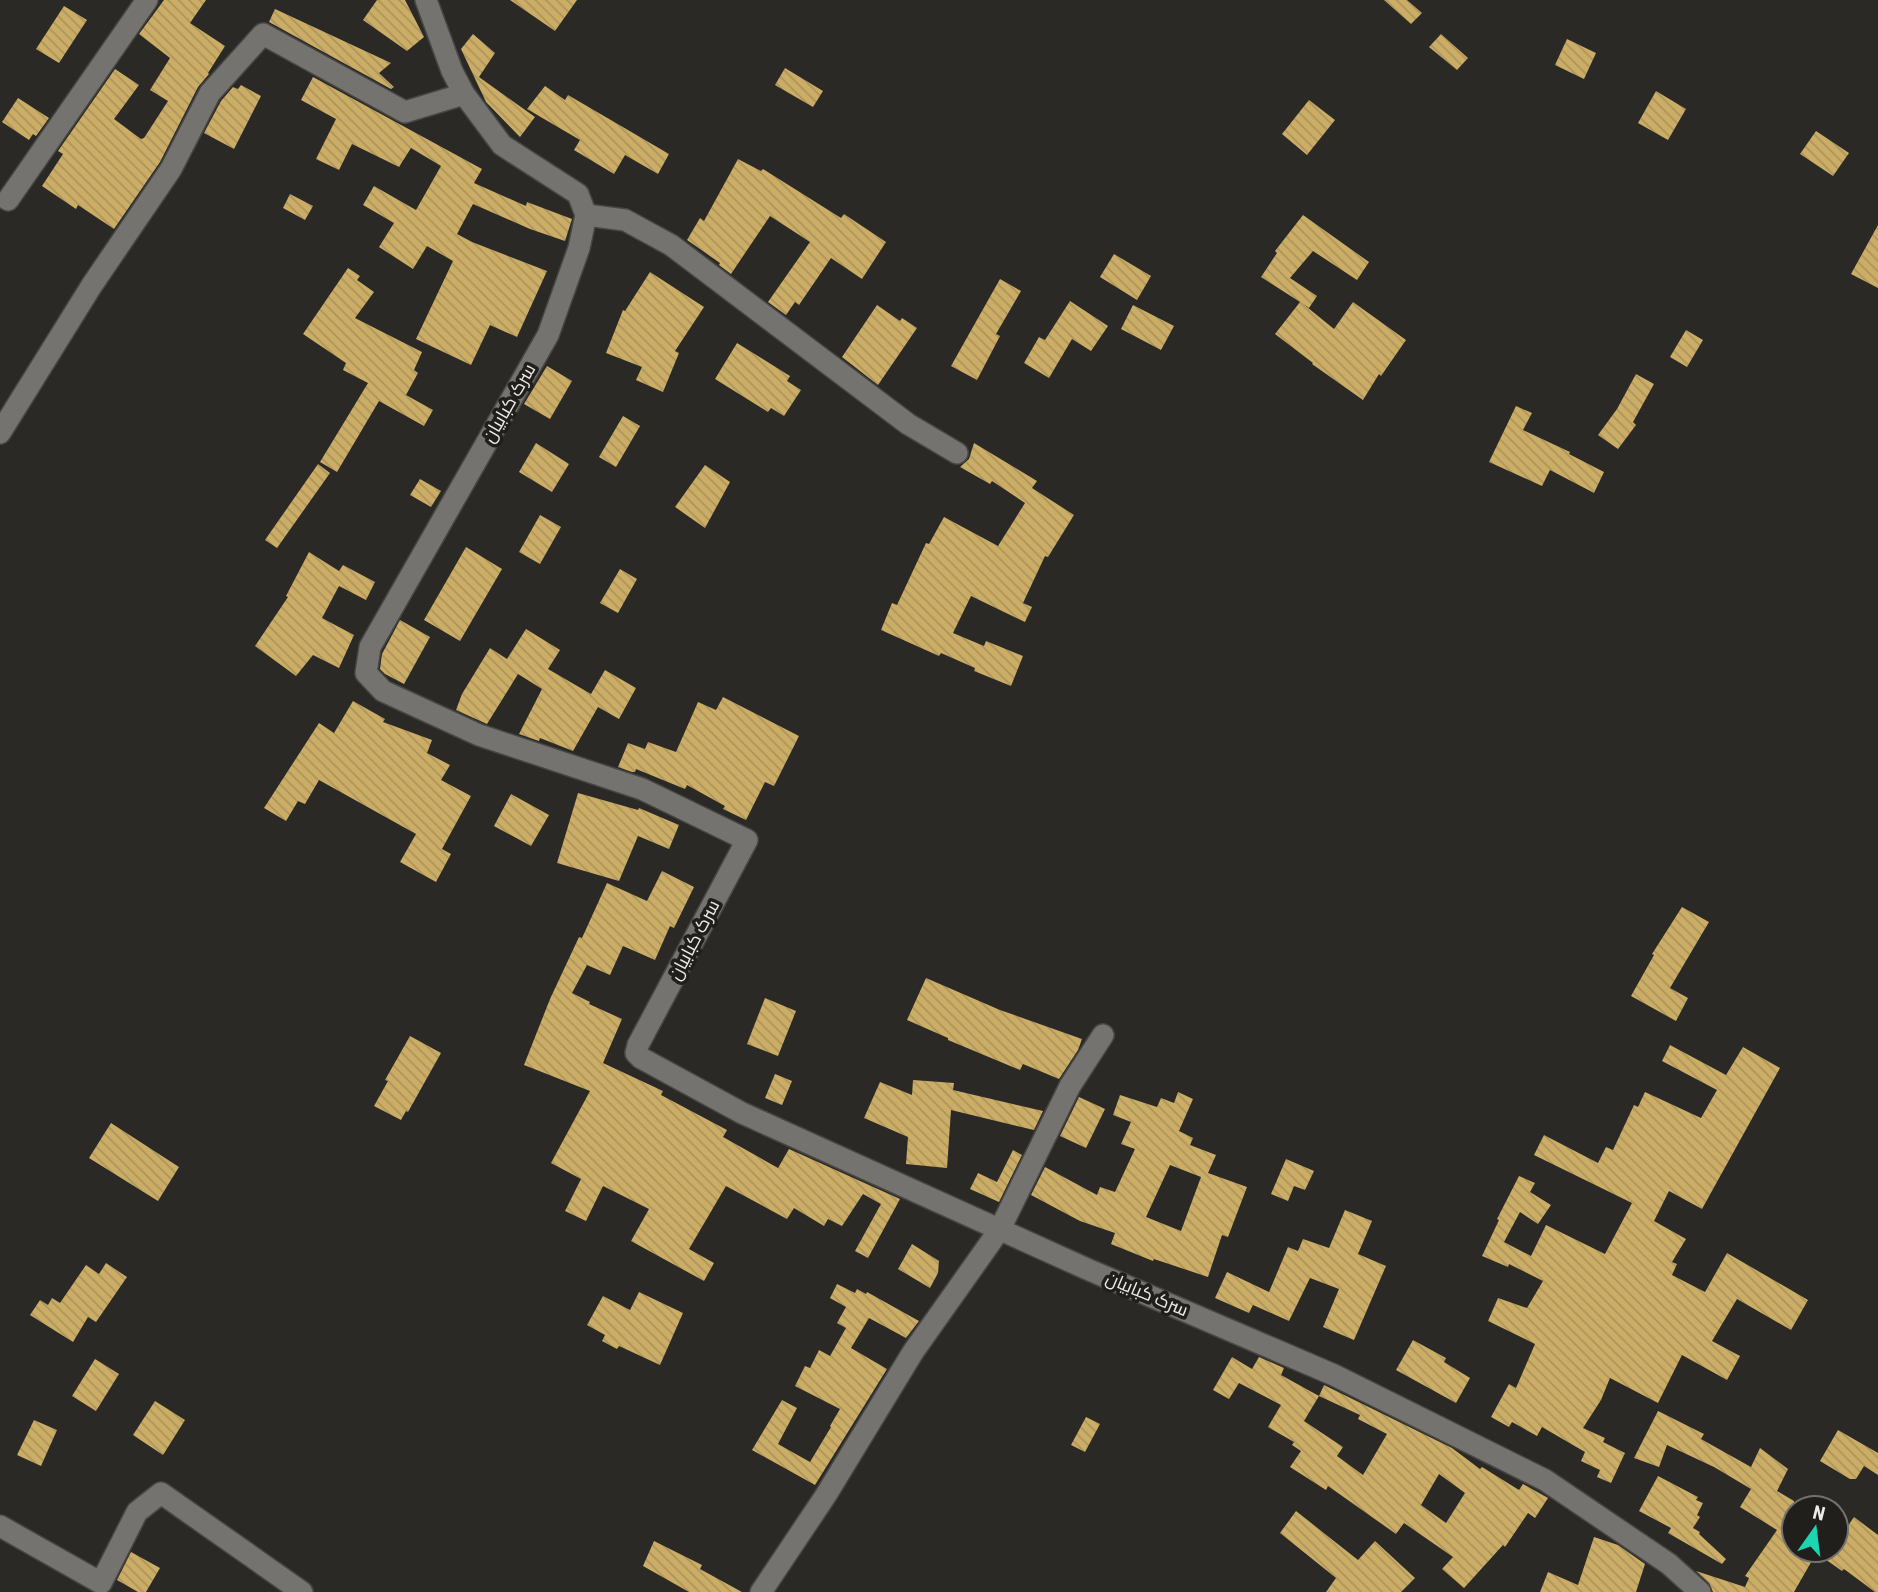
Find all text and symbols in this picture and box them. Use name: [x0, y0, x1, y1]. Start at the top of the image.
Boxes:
street label: سرک کبابیان: [478, 360, 540, 446]
street label: سرک کبابیان: [664, 896, 724, 984]
street label: سرک کبابیان: [1102, 1267, 1192, 1321]
north arrow: [1780, 1494, 1850, 1564]
text: N: [1811, 1500, 1827, 1526]

